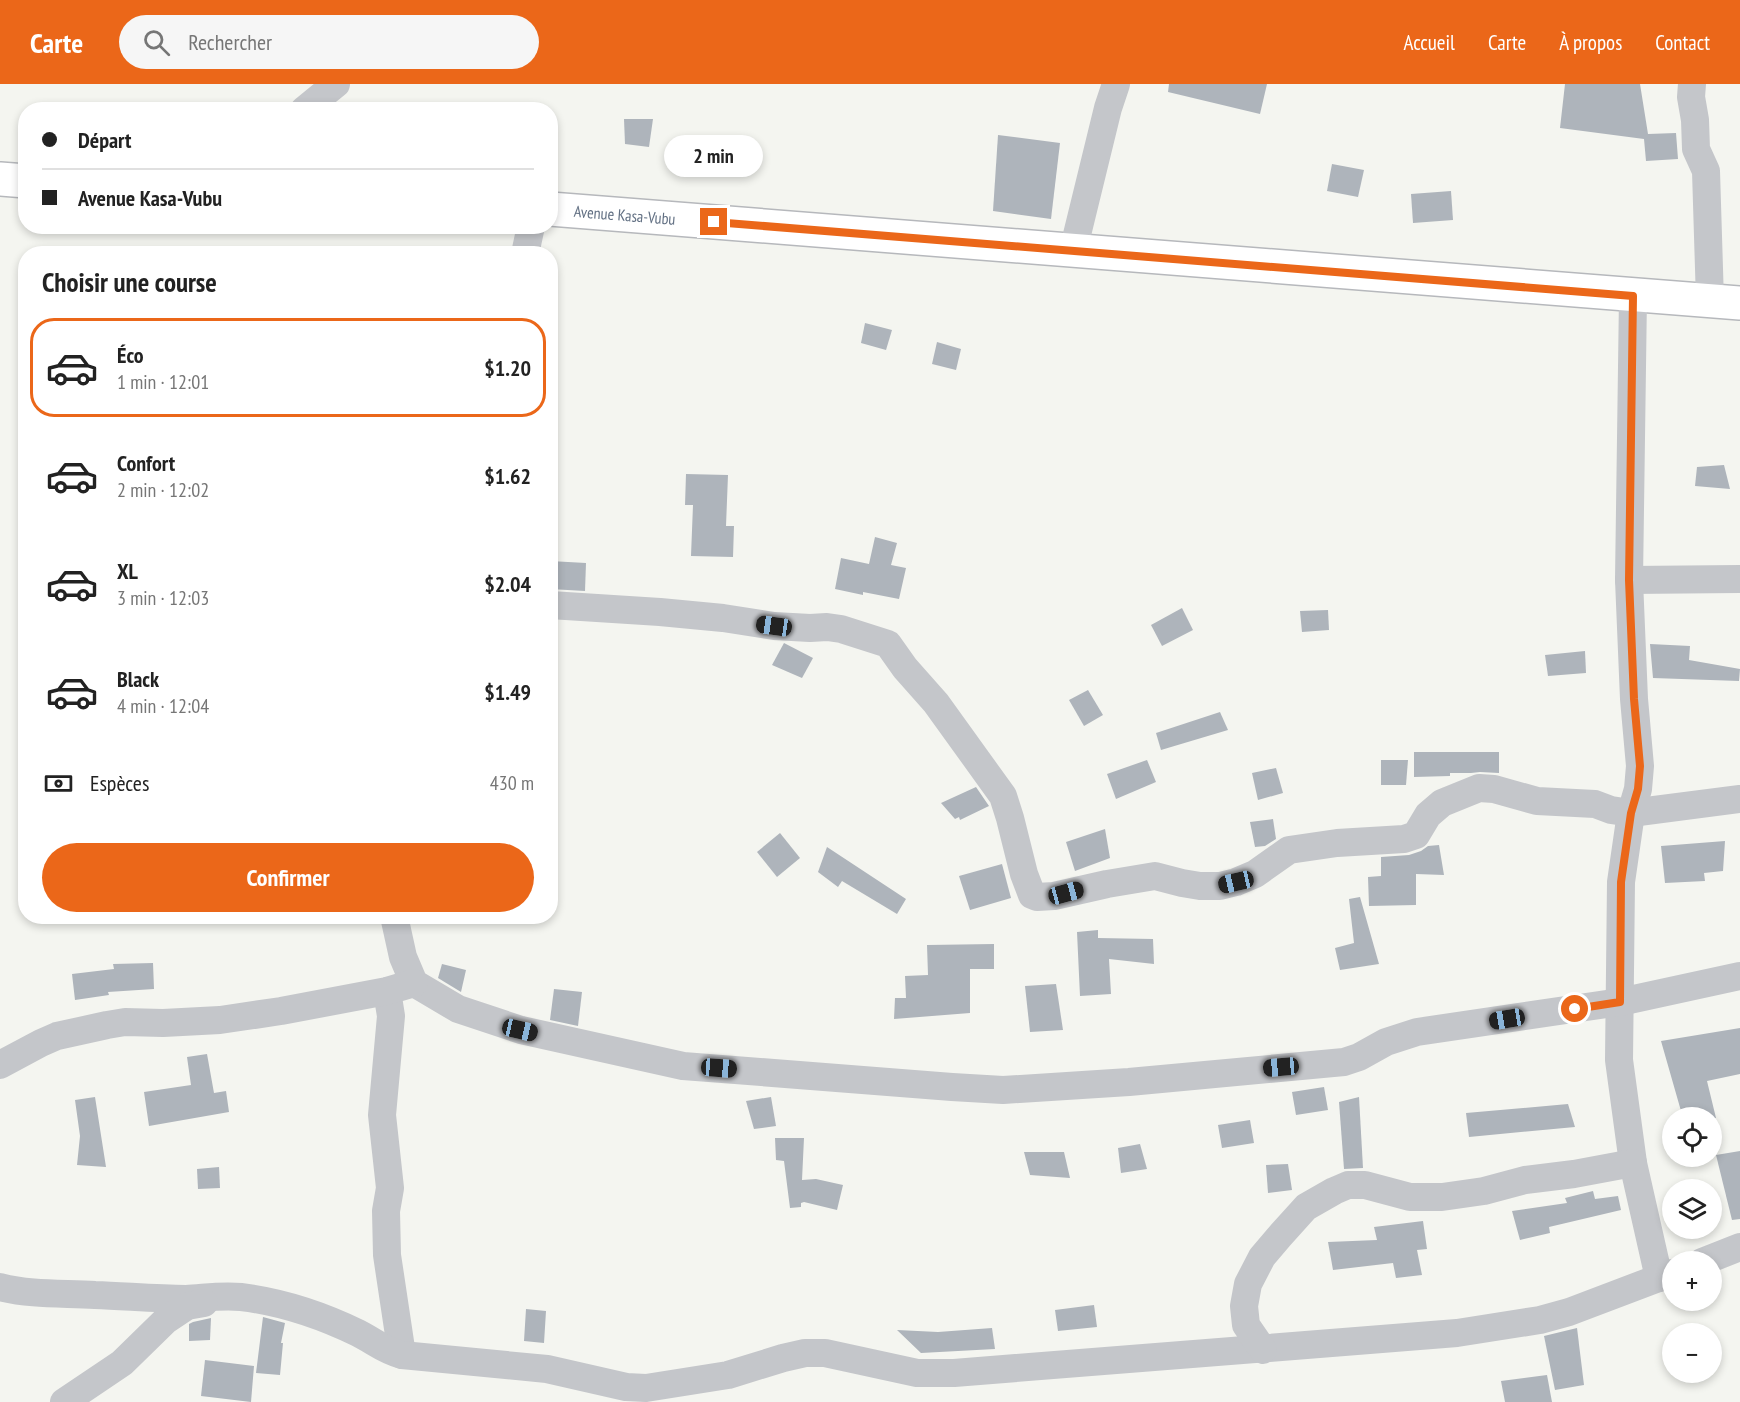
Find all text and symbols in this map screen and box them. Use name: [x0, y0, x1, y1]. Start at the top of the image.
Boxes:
search box: [119, 15, 539, 69]
text: Carte: [30, 24, 83, 61]
icon: search: [140, 26, 173, 59]
text: Rechercher: [188, 28, 272, 56]
text: Accueil: [1403, 29, 1455, 56]
text: Carte: [1488, 29, 1526, 56]
text: À propos: [1559, 29, 1622, 56]
text: Contact: [1655, 29, 1710, 56]
text: Départ: [78, 126, 132, 154]
callout: 2 min: [664, 135, 764, 177]
text: 2 min: [693, 143, 734, 169]
text: Avenue Kasa-Vubu: [78, 184, 222, 212]
street label: Avenue Kasa-Vubu: [573, 201, 676, 229]
route end: [700, 208, 727, 235]
text: Choisir une course: [42, 265, 217, 299]
icon: car: [45, 341, 99, 395]
text: Éco: [117, 341, 144, 369]
text: $1.20: [484, 354, 531, 382]
text: 1 min · 12:01: [117, 369, 209, 395]
icon: car: [45, 449, 99, 503]
text: Confort: [117, 449, 175, 477]
text: $1.62: [484, 462, 531, 490]
text: 2 min · 12:02: [117, 477, 209, 503]
icon: car: [45, 557, 99, 611]
text: XL: [117, 557, 138, 585]
text: $2.04: [484, 570, 531, 598]
text: 3 min · 12:03: [117, 585, 209, 611]
car: [755, 615, 793, 637]
icon: car: [45, 665, 99, 719]
text: Black: [117, 665, 159, 693]
text: $1.49: [484, 678, 531, 706]
text: 4 min · 12:04: [117, 693, 209, 719]
icon: cash: [42, 767, 75, 800]
text: Espèces: [90, 769, 149, 797]
text: 430 m: [490, 770, 534, 796]
button: Confirmer: [42, 843, 534, 912]
car: [1216, 869, 1256, 895]
car: [1046, 880, 1086, 906]
route start: [1561, 995, 1588, 1022]
car: [1488, 1007, 1526, 1031]
car: [500, 1017, 540, 1043]
car: [1262, 1056, 1300, 1078]
car: [700, 1058, 738, 1078]
map controls: [1662, 1107, 1722, 1383]
button: locate: [1662, 1107, 1722, 1167]
button: layers: [1662, 1179, 1722, 1239]
button: +: [1662, 1251, 1722, 1311]
button: −: [1662, 1323, 1722, 1383]

